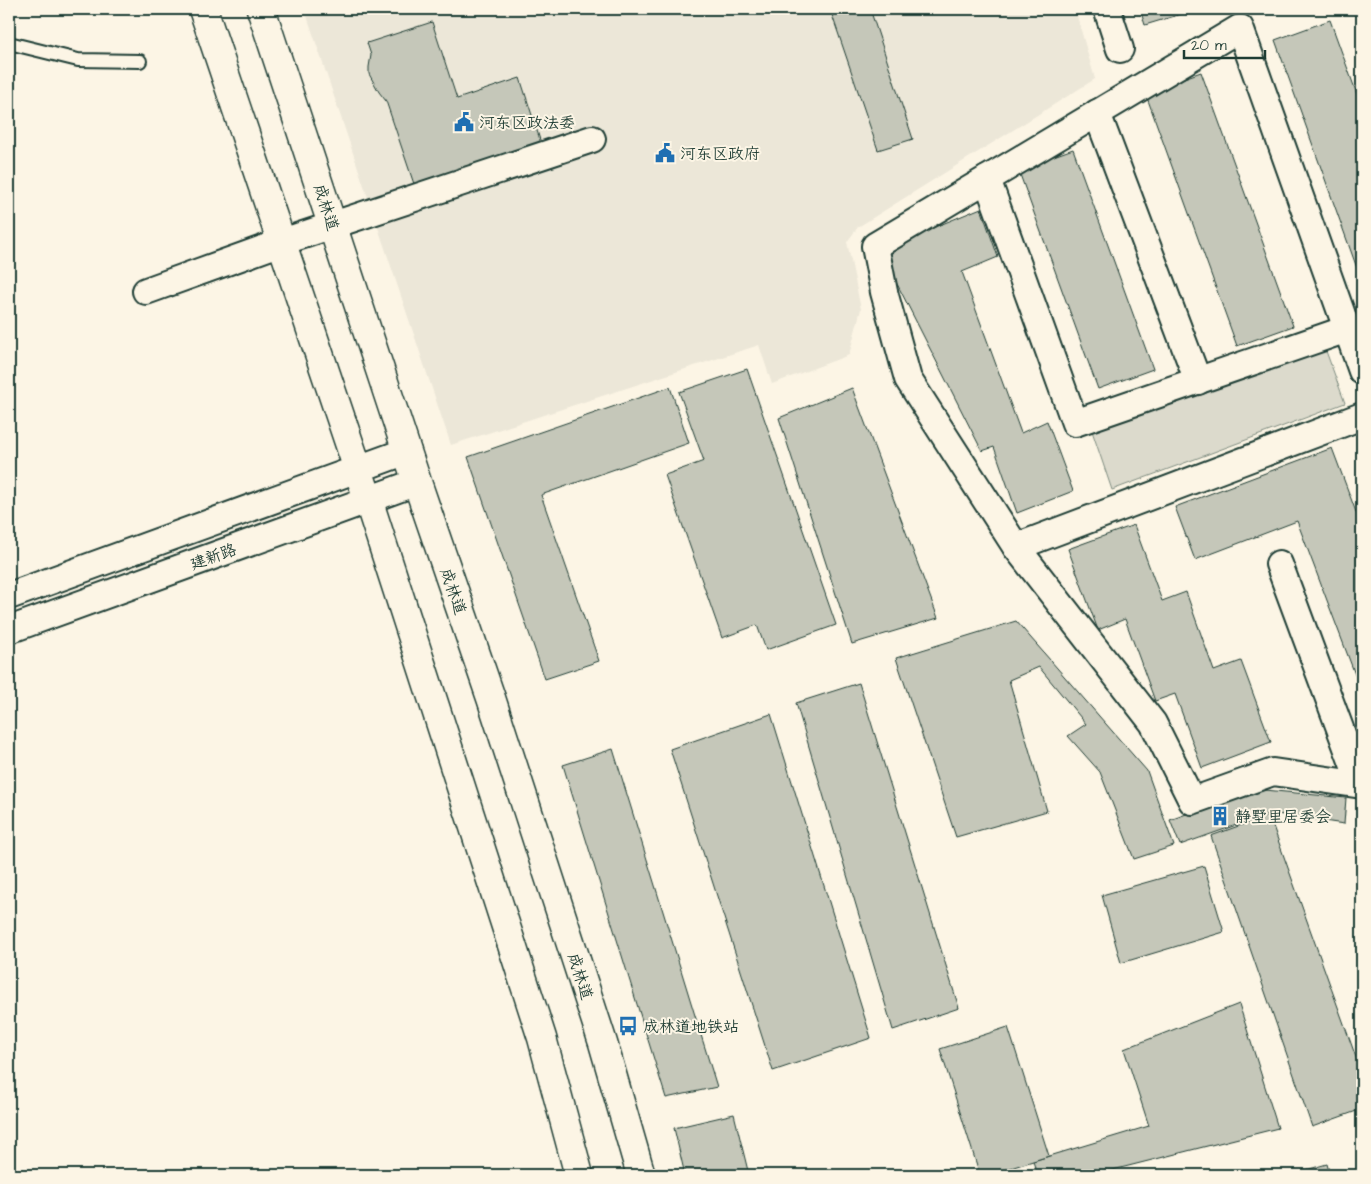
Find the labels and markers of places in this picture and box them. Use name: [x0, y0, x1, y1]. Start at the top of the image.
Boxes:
public building icon: 河东区政法委: [453, 111, 475, 133]
place label: 河东区政法委: [479, 112, 575, 134]
public building icon: 河东区政府: [654, 142, 676, 164]
place label: 河东区政府: [680, 143, 760, 165]
building icon: 静墅里居委会: [1209, 805, 1231, 827]
place label: 静墅里居委会: [1235, 806, 1331, 828]
bus stop icon: 成林道地铁站: [617, 1015, 639, 1037]
place label: 成林道地铁站: [643, 1016, 739, 1038]

